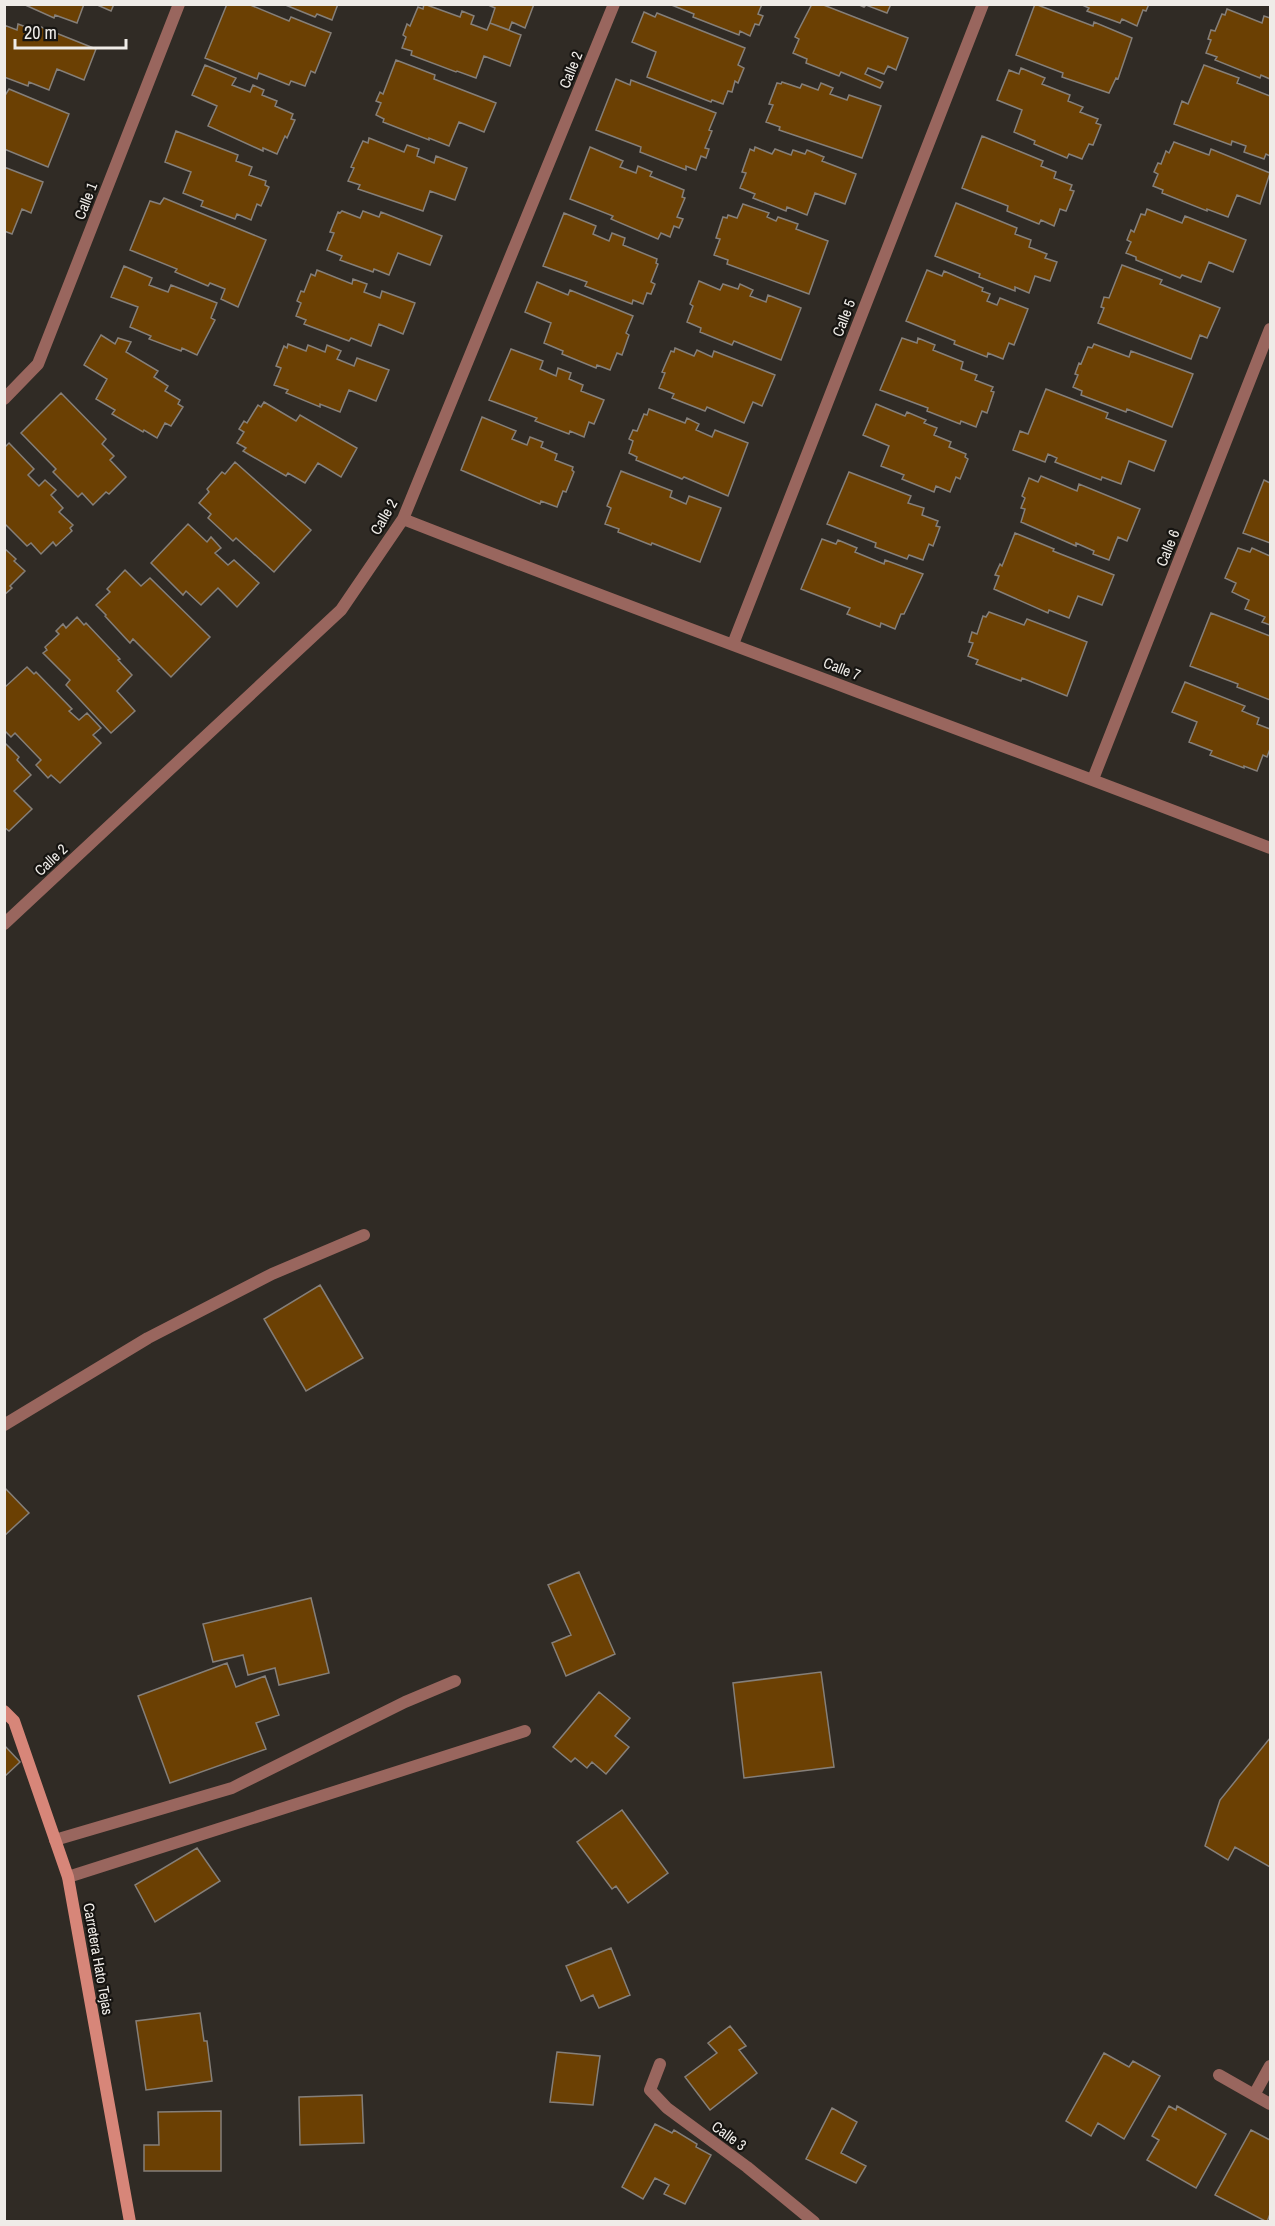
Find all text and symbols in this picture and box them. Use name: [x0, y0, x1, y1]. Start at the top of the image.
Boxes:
scale bar: [15, 12, 126, 50]
text: 20 m: [24, 20, 57, 45]
street label: Calle 2: [554, 48, 588, 91]
street label: Calle 1: [69, 179, 102, 222]
street label: Calle 5: [827, 296, 860, 339]
street label: Calle 2: [365, 495, 402, 539]
street label: Calle 6: [1151, 526, 1185, 569]
street label: Calle 7: [821, 652, 864, 685]
street label: Calle 2: [29, 839, 72, 880]
street label: Carretera Hato Tejas: [78, 1901, 119, 2017]
street label: Calle 3: [708, 2116, 751, 2155]

